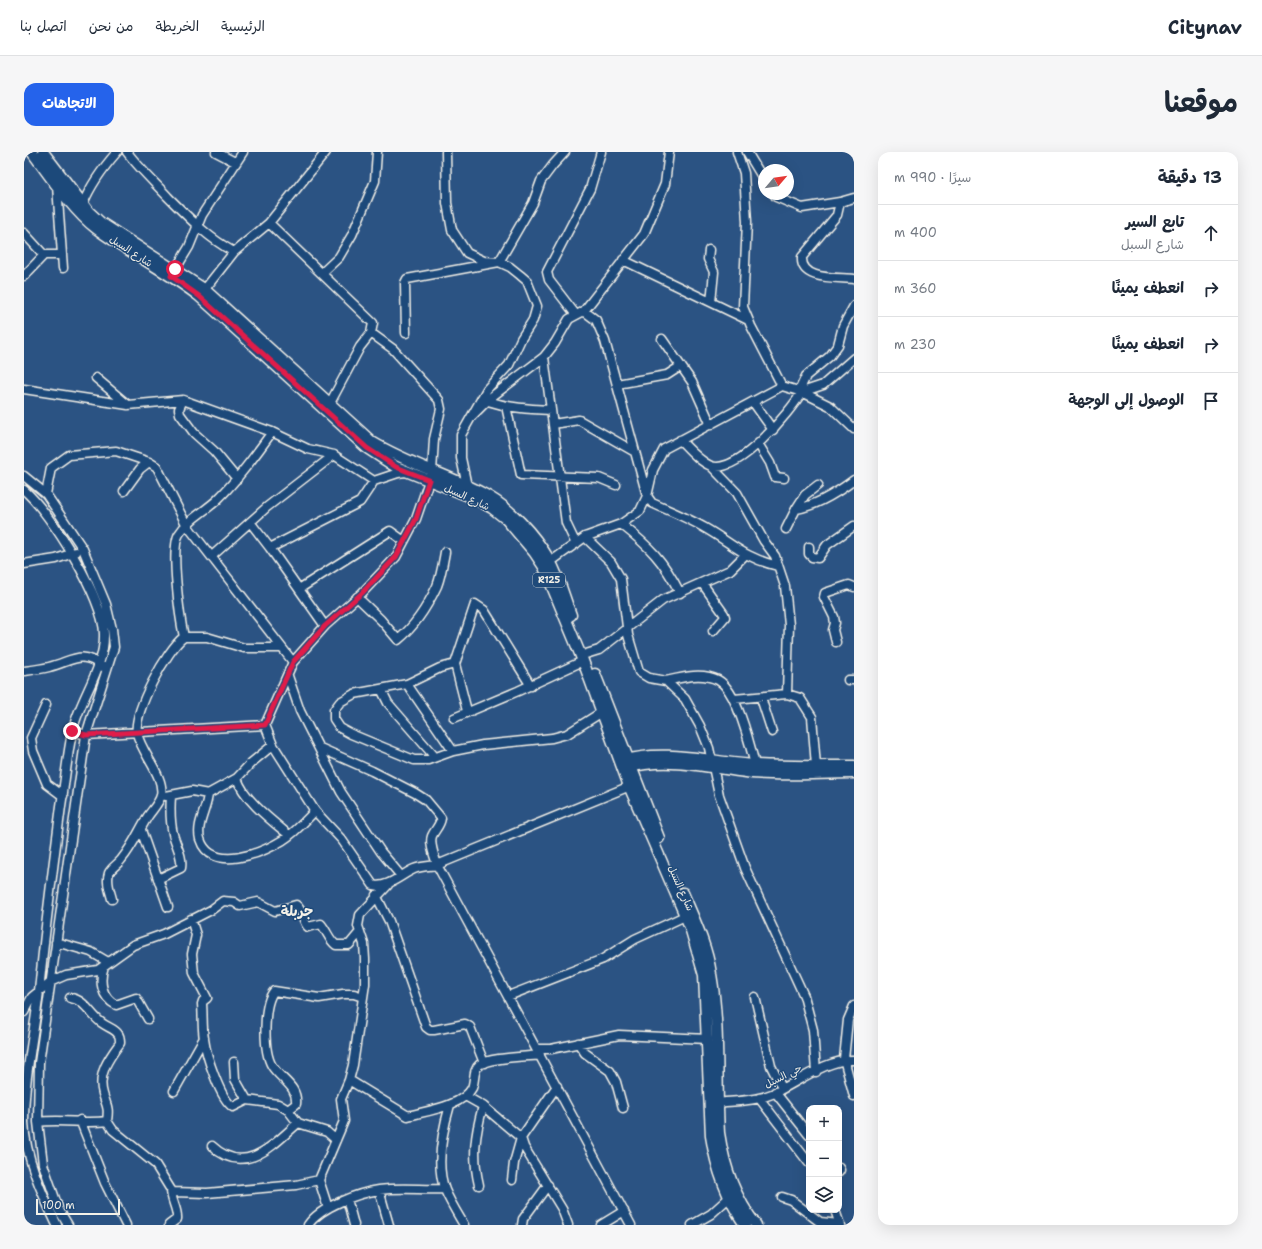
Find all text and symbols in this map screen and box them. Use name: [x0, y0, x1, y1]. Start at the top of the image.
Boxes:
text: Citynav: [1168, 15, 1242, 40]
text: اتصل بنا: [20, 17, 67, 35]
text: من نحن: [89, 17, 133, 35]
text: الخريطة: [155, 17, 199, 35]
text: الرئيسية: [221, 17, 265, 35]
button: الاتجاهات: [24, 83, 114, 126]
text: موقعنا: [1164, 83, 1238, 121]
north arrow: [758, 164, 794, 200]
text: 13 دقيقة: [1158, 166, 1222, 188]
text: سيرًا · 990 m: [894, 169, 971, 186]
text: تابع السير: [1125, 212, 1184, 232]
icon: ahead: [1200, 222, 1222, 244]
text: 400 m: [894, 224, 937, 241]
street label: شارع السبل: [107, 232, 155, 271]
text: شارع السبل: [1121, 236, 1184, 253]
route start: [166, 260, 184, 278]
text: انعطف يمينًا: [1112, 278, 1184, 298]
icon: right: [1200, 278, 1222, 300]
text: 360 m: [894, 280, 936, 297]
text: انعطف يمينًا: [1112, 334, 1184, 354]
icon: right: [1200, 334, 1222, 356]
text: 230 m: [894, 336, 936, 353]
text: الوصول إلى الوجهة: [1068, 390, 1184, 410]
icon: arrive: [1200, 390, 1222, 412]
street label: شارع السبل: [442, 481, 492, 514]
road number: R125: [533, 573, 565, 587]
route end: [63, 722, 81, 740]
street label: شارع السبل: [664, 863, 697, 913]
district label: جربلة: [281, 902, 313, 920]
street label: حي السبل: [762, 1061, 806, 1094]
map controls: [806, 1105, 842, 1213]
button: +: [806, 1105, 842, 1141]
button: −: [806, 1141, 842, 1177]
button: layers: [806, 1177, 842, 1213]
scale bar: [36, 1197, 120, 1216]
text: 100 m: [42, 1198, 75, 1213]

